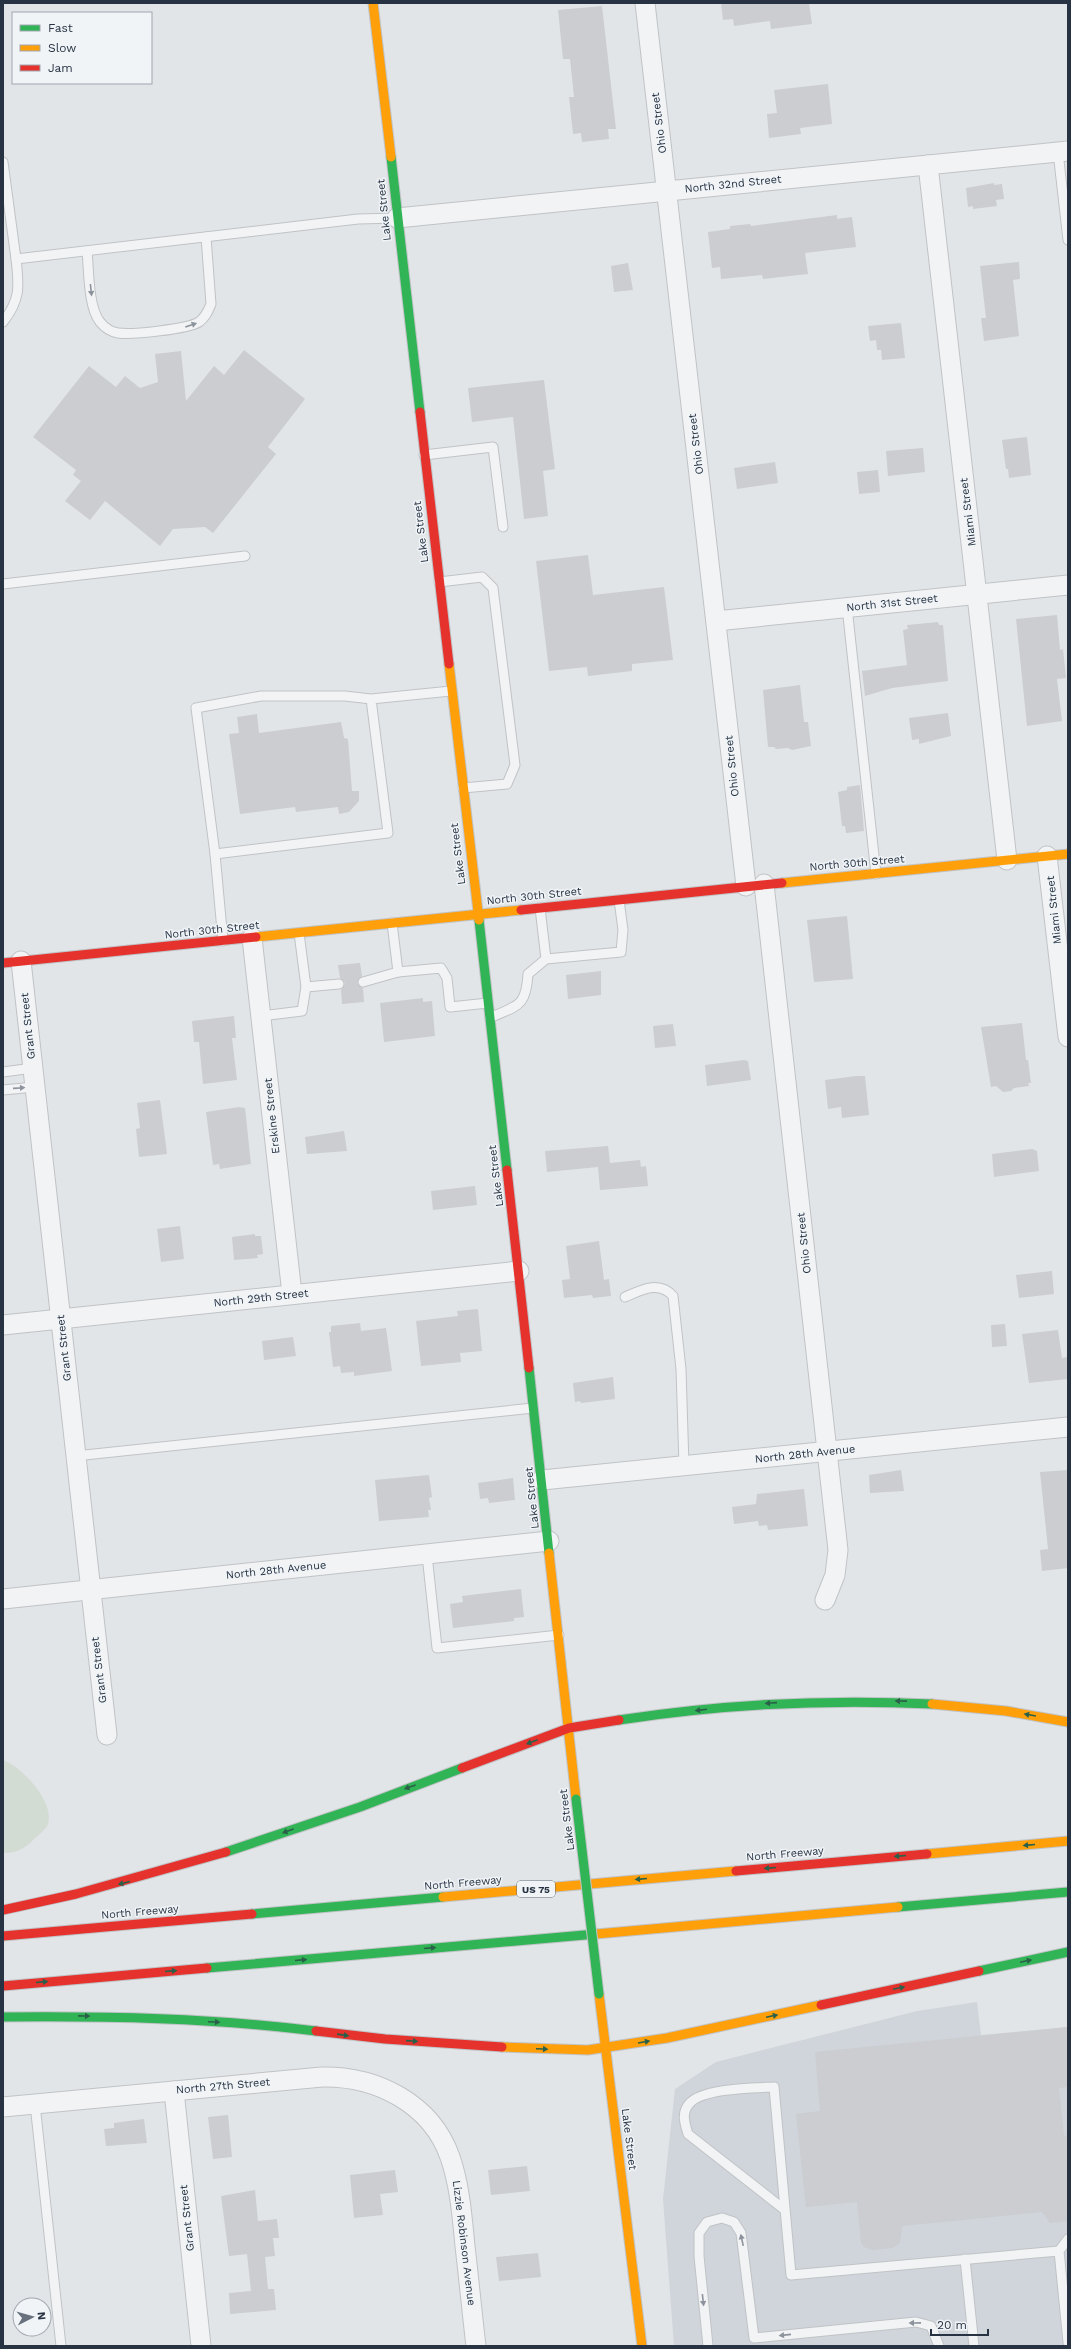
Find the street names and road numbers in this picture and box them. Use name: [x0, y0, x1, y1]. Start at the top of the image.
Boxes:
street label: Ohio Street: [649, 91, 669, 154]
street label: North 32nd Street: [684, 172, 782, 196]
street label: Lake Street: [374, 178, 394, 242]
street label: Ohio Street: [686, 412, 706, 475]
street label: Miami Street: [957, 477, 979, 547]
street label: Lake Street: [411, 500, 431, 564]
street label: North 31st Street: [846, 592, 939, 614]
street label: Ohio Street: [722, 734, 742, 797]
street label: Lake Street: [448, 822, 468, 886]
street label: North 30th Street: [809, 852, 905, 874]
street label: Miami Street: [1044, 875, 1064, 945]
street label: North 30th Street: [486, 885, 583, 907]
street label: North 30th Street: [164, 919, 261, 941]
street label: Grant Street: [18, 992, 38, 1060]
street label: Erskine Street: [262, 1077, 282, 1155]
street label: Lake Street: [486, 1144, 506, 1208]
street label: Ohio Street: [794, 1211, 814, 1274]
street label: North 29th Street: [213, 1287, 309, 1309]
street label: Grant Street: [54, 1314, 74, 1382]
street label: North 28th Avenue: [754, 1442, 856, 1466]
street label: Lake Street: [522, 1466, 542, 1530]
street label: North 28th Avenue: [225, 1558, 327, 1582]
street label: Grant Street: [88, 1636, 110, 1704]
street label: Lake Street: [557, 1788, 577, 1852]
street label: North Freeway: [746, 1844, 825, 1864]
street label: North Freeway: [424, 1873, 503, 1893]
road number: US 75: [517, 1881, 555, 1897]
street label: North Freeway: [101, 1902, 180, 1922]
street label: North 27th Street: [175, 2075, 271, 2097]
street label: Lake Street: [619, 2107, 639, 2171]
street label: Lizzie Robinson Avenue: [450, 2180, 478, 2306]
street label: Grant Street: [177, 2184, 197, 2252]

